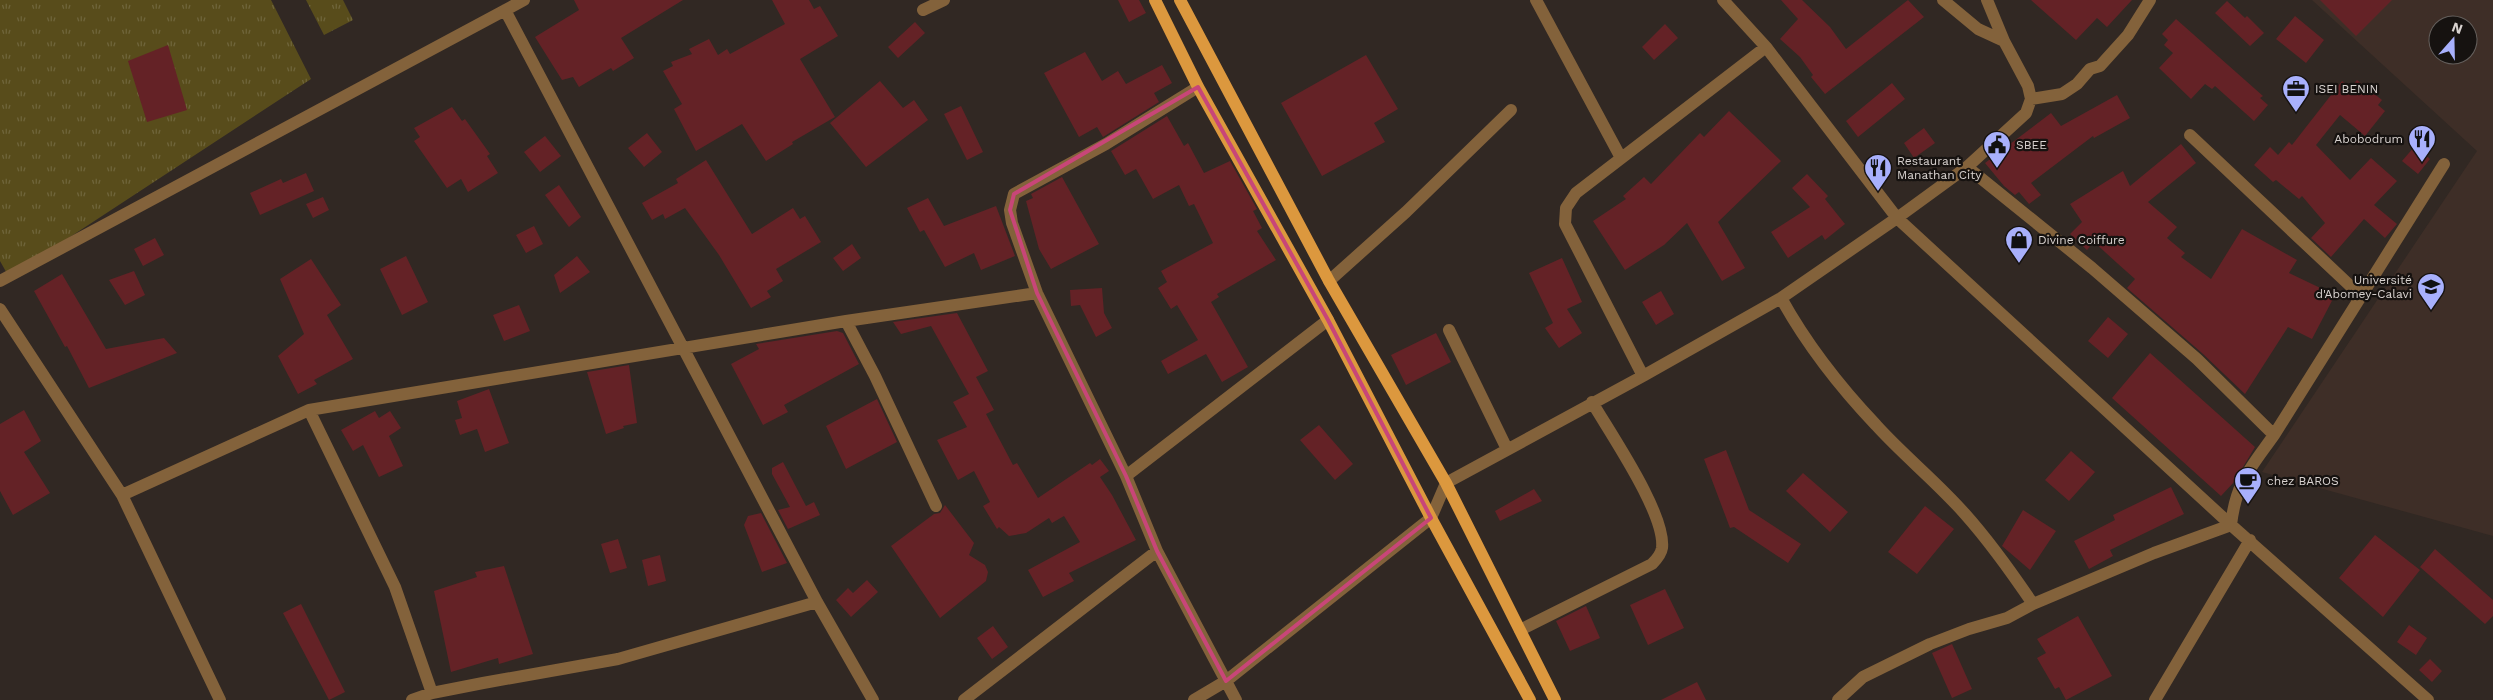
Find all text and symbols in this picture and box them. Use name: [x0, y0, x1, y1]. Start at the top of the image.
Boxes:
north arrow: [2428, 15, 2478, 65]
text: N: [2450, 18, 2465, 37]
office icon: ISEI BENIN: [2281, 74, 2311, 113]
place label: ISEI BENIN: [2315, 82, 2378, 96]
restaurant icon: Abobodrum: [2407, 124, 2437, 163]
public building icon: SBEE: [1982, 130, 2012, 169]
place label: Abobodrum: [2334, 132, 2403, 146]
place label: SBEE: [2016, 138, 2047, 152]
restaurant icon: Restaurant Manathan City: [1863, 153, 1893, 192]
place label: Restaurant Manathan City: [1897, 154, 1982, 182]
shop icon: Divine Coiffure: [2004, 225, 2034, 264]
place label: Divine Coiffure: [2038, 233, 2125, 247]
school or university icon: Université d'Abomey-Calavi: [2416, 272, 2446, 311]
place label: Université d'Abomey-Calavi: [2315, 273, 2412, 301]
cafe icon: chez BAROS: [2233, 466, 2263, 505]
place label: chez BAROS: [2267, 474, 2339, 488]

